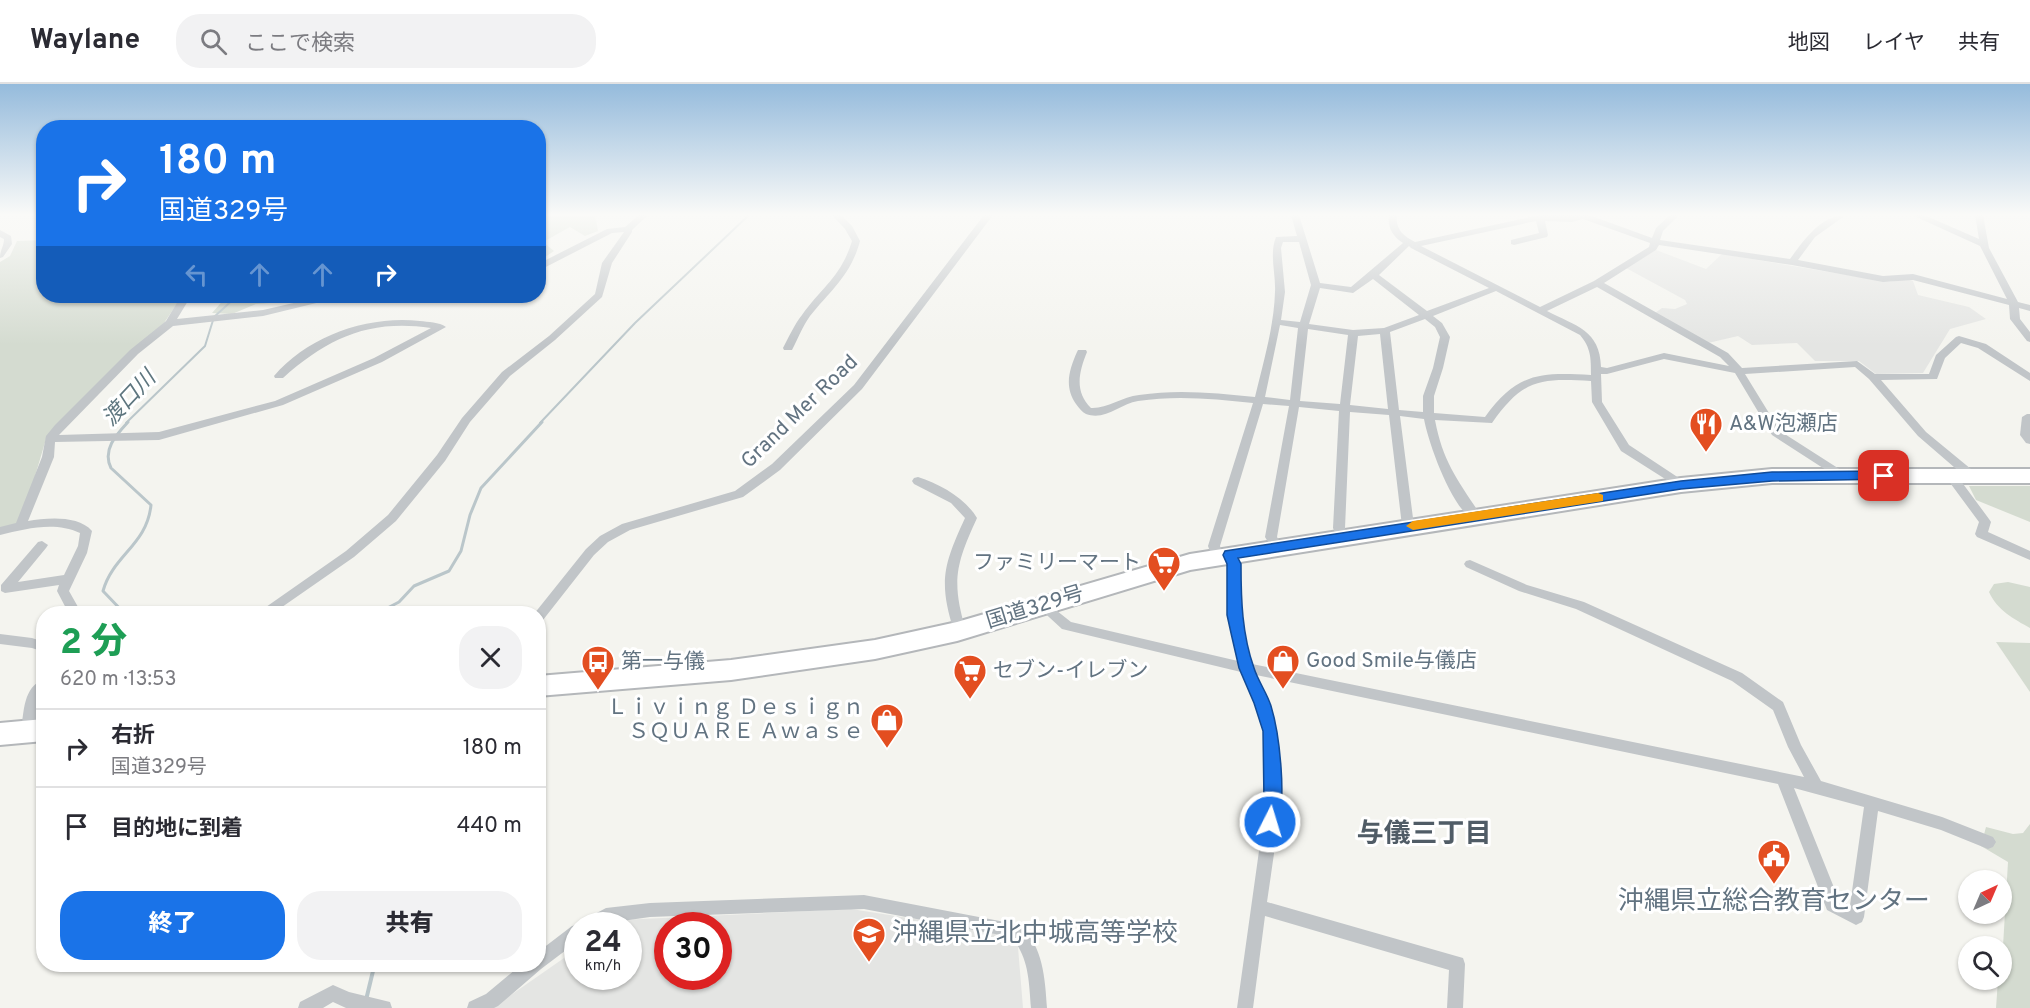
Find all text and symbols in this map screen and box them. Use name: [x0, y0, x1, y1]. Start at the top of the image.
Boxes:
search box: [176, 14, 596, 68]
text: Waylane: [30, 23, 140, 59]
icon: search: [197, 25, 230, 58]
text: 地図: [1788, 30, 1830, 57]
text: レイヤ: [1863, 30, 1925, 57]
text: 共有: [1958, 30, 2000, 57]
text: ここで検索: [245, 31, 355, 58]
text: 180 m: [159, 136, 276, 189]
icon: right: [60, 144, 138, 222]
text: 国道329号: [159, 195, 288, 229]
icon: left: [180, 258, 213, 291]
icon: ahead: [243, 258, 276, 291]
icon: ahead: [306, 258, 339, 291]
icon: right: [369, 258, 402, 291]
street label: Grand Mer Road: [736, 349, 864, 475]
water label: 渡口川: [98, 364, 164, 432]
restaurant icon: A&W泡瀬店: [1688, 406, 1724, 453]
place label: A&W泡瀬店: [1729, 411, 1838, 438]
pin: [1858, 450, 1909, 501]
icon: arrive: [1867, 459, 1900, 492]
supermarket icon: ファミリーマート: [1146, 545, 1182, 592]
place label: ファミリーマート: [973, 550, 1141, 577]
street label: 国道329号: [983, 580, 1087, 636]
text: 2 分: [60, 621, 127, 667]
button: close: [459, 626, 522, 689]
shop icon: Good Smile与儀店: [1265, 643, 1301, 690]
bus stop icon: 第一与儀: [580, 644, 616, 691]
place label: Good Smile与儀店: [1306, 648, 1477, 675]
place label: 第一与儀: [621, 649, 705, 676]
supermarket icon: セブン-イレブン: [952, 653, 988, 700]
place label: セブン-イレブン: [993, 658, 1148, 685]
text: 620 m · 13:53: [60, 667, 177, 693]
place label: Ｌｉｖｉｎｇ Ｄｅｓｉｇｎ ＳＱＵＡＲＥ Ａｗａｓｅ: [607, 695, 864, 746]
shop icon: Ｌｉｖｉｎｇ Ｄｅｓｉｇｎ ＳＱＵＡＲＥ Ａｗａｓｅ: [869, 702, 905, 749]
text: 右折: [111, 723, 155, 750]
icon: right: [60, 732, 93, 765]
text: 180 m: [463, 735, 522, 762]
text: 国道329号: [111, 755, 207, 781]
position arrow: [1238, 790, 1302, 854]
icon: arrive: [60, 810, 93, 843]
text: 440 m: [457, 813, 522, 840]
text: 目的地に到着: [111, 816, 243, 843]
district label: 与儀三丁目: [1357, 818, 1492, 852]
public building icon: 沖縄県立総合教育センター: [1756, 838, 1792, 885]
north arrow: [1958, 870, 2012, 924]
map controls: [1958, 870, 2012, 990]
place label: 沖縄県立総合教育センター: [1618, 886, 1930, 919]
button: 終了: [60, 891, 285, 960]
button: 共有: [297, 891, 522, 960]
speed limit sign: 30: [654, 912, 732, 990]
school or university icon: 沖縄県立北中城高等学校: [851, 916, 887, 963]
place label: 沖縄県立北中城高等学校: [892, 918, 1178, 951]
text: 24: [584, 925, 622, 962]
button: search: [1958, 936, 2012, 990]
text: km/h: [585, 957, 621, 976]

